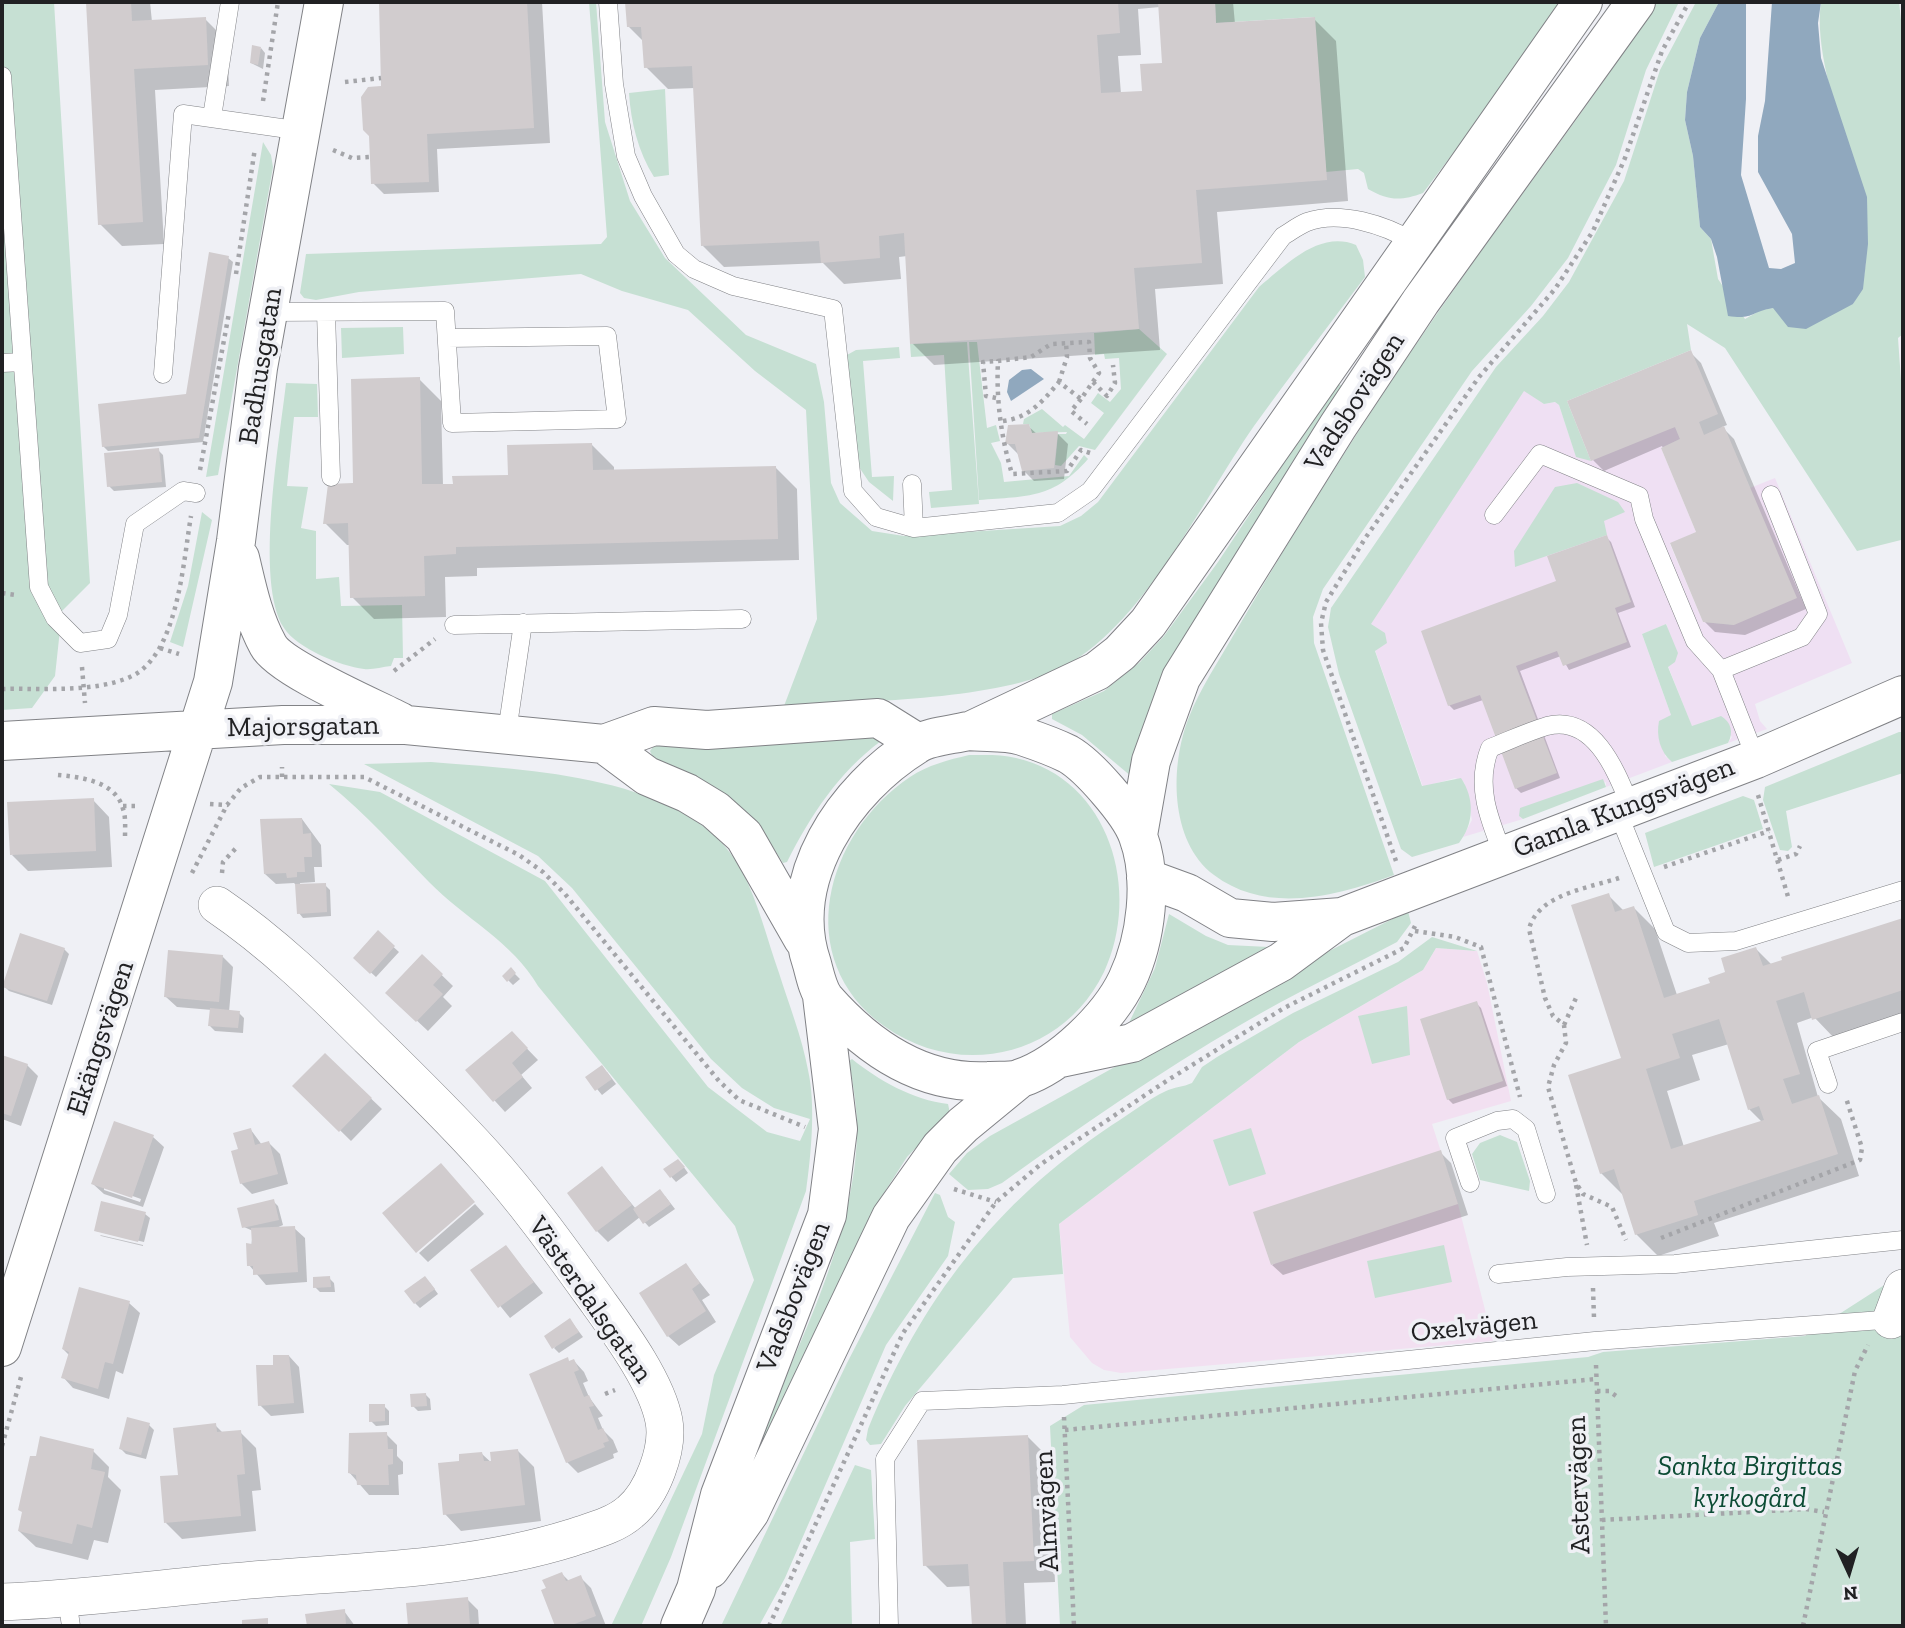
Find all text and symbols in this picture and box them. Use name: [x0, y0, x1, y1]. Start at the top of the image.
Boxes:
street label: Badhusgatan: [232, 285, 290, 447]
street label: Vadsbovägen: [1298, 326, 1412, 478]
street label: Majorsgatan: [227, 709, 379, 745]
street label: Gamla Kungsvägen: [1509, 750, 1739, 866]
street label: Ekängsvägen: [60, 956, 142, 1120]
street label: Västerdalsgatan: [520, 1211, 660, 1389]
street label: Vadsbovägen: [750, 1217, 838, 1377]
street label: Oxelvägen: [1409, 1304, 1539, 1350]
street label: Astervägen: [1560, 1415, 1598, 1555]
street label: Almvägen: [1027, 1449, 1067, 1573]
park label: Sankta Birgittas kyrkogård: [1657, 1450, 1843, 1516]
north arrow: [1814, 1537, 1884, 1607]
text: N: [1842, 1581, 1859, 1605]

